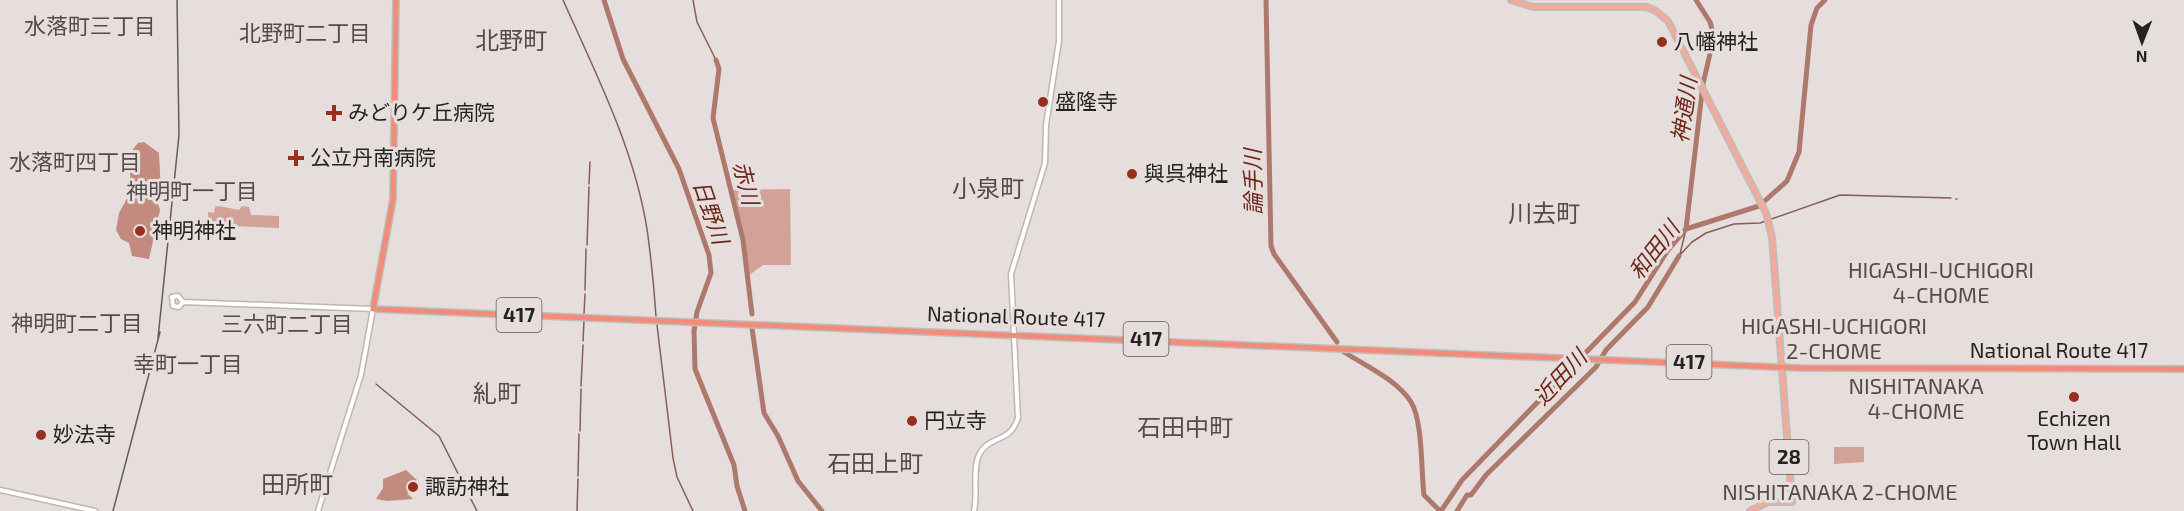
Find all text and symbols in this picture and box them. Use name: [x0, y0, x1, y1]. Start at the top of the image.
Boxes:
district label: 水落町三丁目: [24, 12, 156, 38]
north arrow: [2112, 12, 2172, 72]
district label: 北野町二丁目: [239, 19, 371, 45]
district label: 北野町: [475, 25, 547, 54]
place label: 八幡神社: [1674, 28, 1758, 53]
marker: 八幡神社: [1655, 35, 1669, 49]
text: N: [2136, 48, 2148, 67]
water label: 神通川: [1666, 73, 1701, 144]
place label: 盛隆寺: [1055, 88, 1118, 113]
marker: 盛隆寺: [1036, 95, 1050, 109]
place label: みどりケ丘病院: [348, 99, 495, 124]
marker: みどりケ丘病院: [325, 104, 343, 122]
place label: 公立丹南病院: [310, 144, 436, 169]
water label: 論手川: [1238, 147, 1266, 215]
district label: 水落町四丁目: [9, 148, 141, 174]
marker: 公立丹南病院: [287, 149, 305, 167]
water label: 赤川: [729, 158, 765, 209]
place label: 與呉神社: [1144, 160, 1228, 185]
marker: 與呉神社: [1125, 167, 1139, 181]
district label: 小泉町: [952, 173, 1024, 202]
water label: 日野川: [689, 176, 736, 249]
district label: 神明町一丁目: [126, 177, 258, 203]
district label: 川去町: [1508, 198, 1580, 227]
water label: 和田川: [1623, 214, 1685, 283]
place label: 神明神社: [152, 217, 236, 242]
marker: 神明神社: [133, 224, 147, 238]
district label: HIGASHI-UCHIGORI 4-CHOME: [1848, 256, 2034, 307]
road number: 417: [496, 298, 542, 332]
street label: National Route 417: [926, 300, 1106, 331]
district label: 神明町二丁目: [11, 309, 143, 335]
district label: 三六町二丁目: [221, 310, 353, 336]
district label: HIGASHI-UCHIGORI 2-CHOME: [1741, 312, 1927, 363]
road number: 417: [1124, 322, 1168, 356]
street label: National Route 417: [1970, 337, 2148, 362]
water label: 近田川: [1527, 342, 1593, 409]
road number: 417: [1666, 345, 1712, 379]
district label: 幸町一丁目: [133, 350, 243, 376]
district label: NISHITANAKA 4-CHOME: [1848, 372, 1984, 423]
district label: 糺町: [473, 378, 521, 407]
marker: Echizen Town Hall: [2067, 390, 2081, 404]
place label: Echizen Town Hall: [2027, 405, 2122, 454]
place label: 円立寺: [924, 407, 987, 432]
district label: 石田中町: [1137, 412, 1233, 441]
marker: 円立寺: [905, 414, 919, 428]
place label: 妙法寺: [53, 421, 116, 446]
marker: 妙法寺: [34, 428, 48, 442]
road number: 28: [1770, 440, 1808, 474]
district label: 石田上町: [827, 448, 923, 477]
district label: 田所町: [261, 469, 333, 498]
place label: 諏訪神社: [425, 473, 509, 498]
district label: NISHITANAKA 2-CHOME: [1722, 478, 1958, 504]
marker: 諏訪神社: [406, 480, 420, 494]

